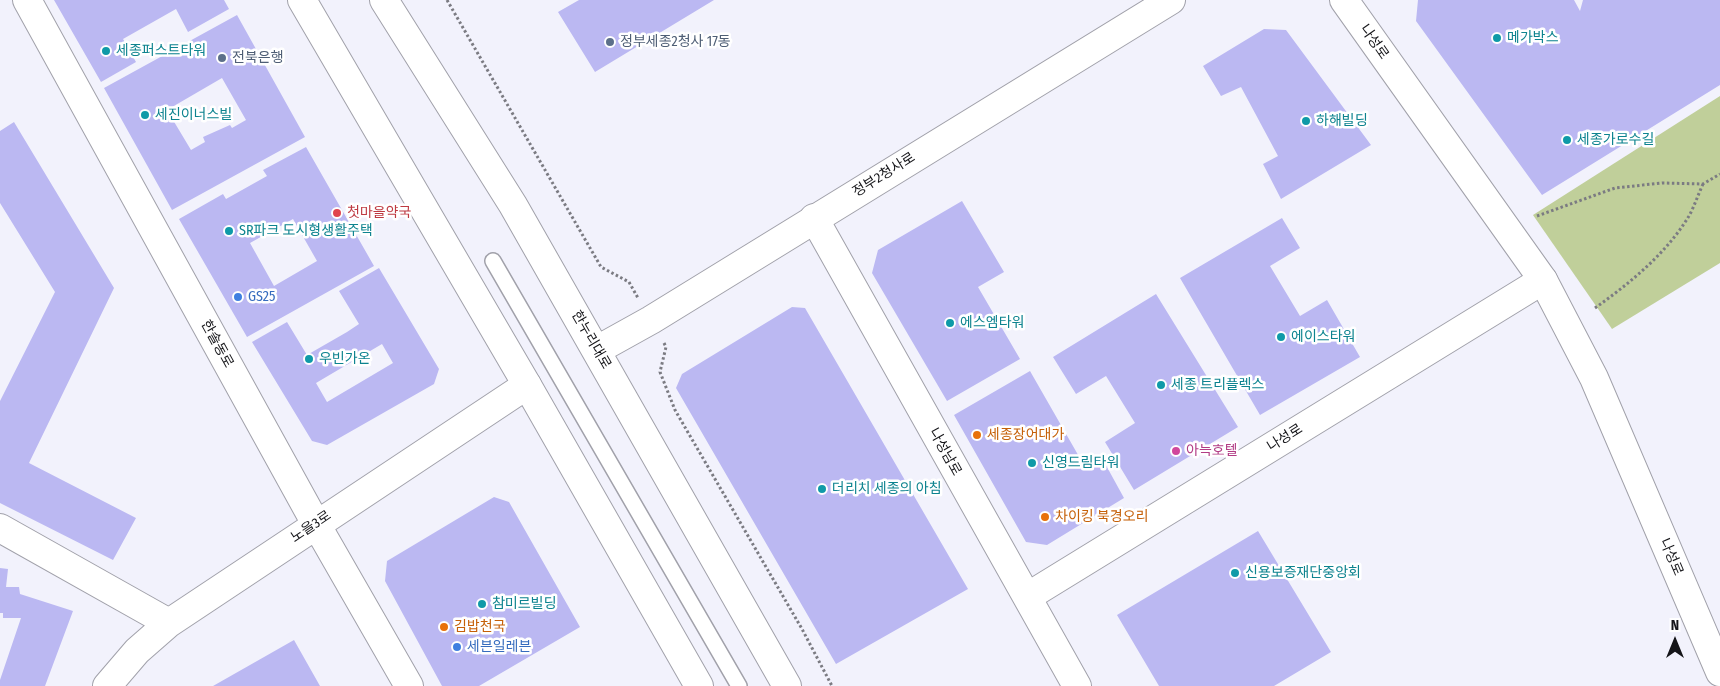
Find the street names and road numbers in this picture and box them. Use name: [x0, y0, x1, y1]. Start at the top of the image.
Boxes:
street label: 나성로: [1356, 21, 1392, 63]
street label: 정부2청사로: [850, 149, 918, 201]
street label: 한누리대로: [568, 308, 614, 372]
street label: 한솔동로: [197, 317, 237, 371]
street label: 나성로: [1264, 421, 1306, 455]
street label: 나성남로: [925, 425, 965, 479]
street label: 노을3로: [288, 507, 334, 547]
street label: 나성로: [1656, 536, 1686, 578]

